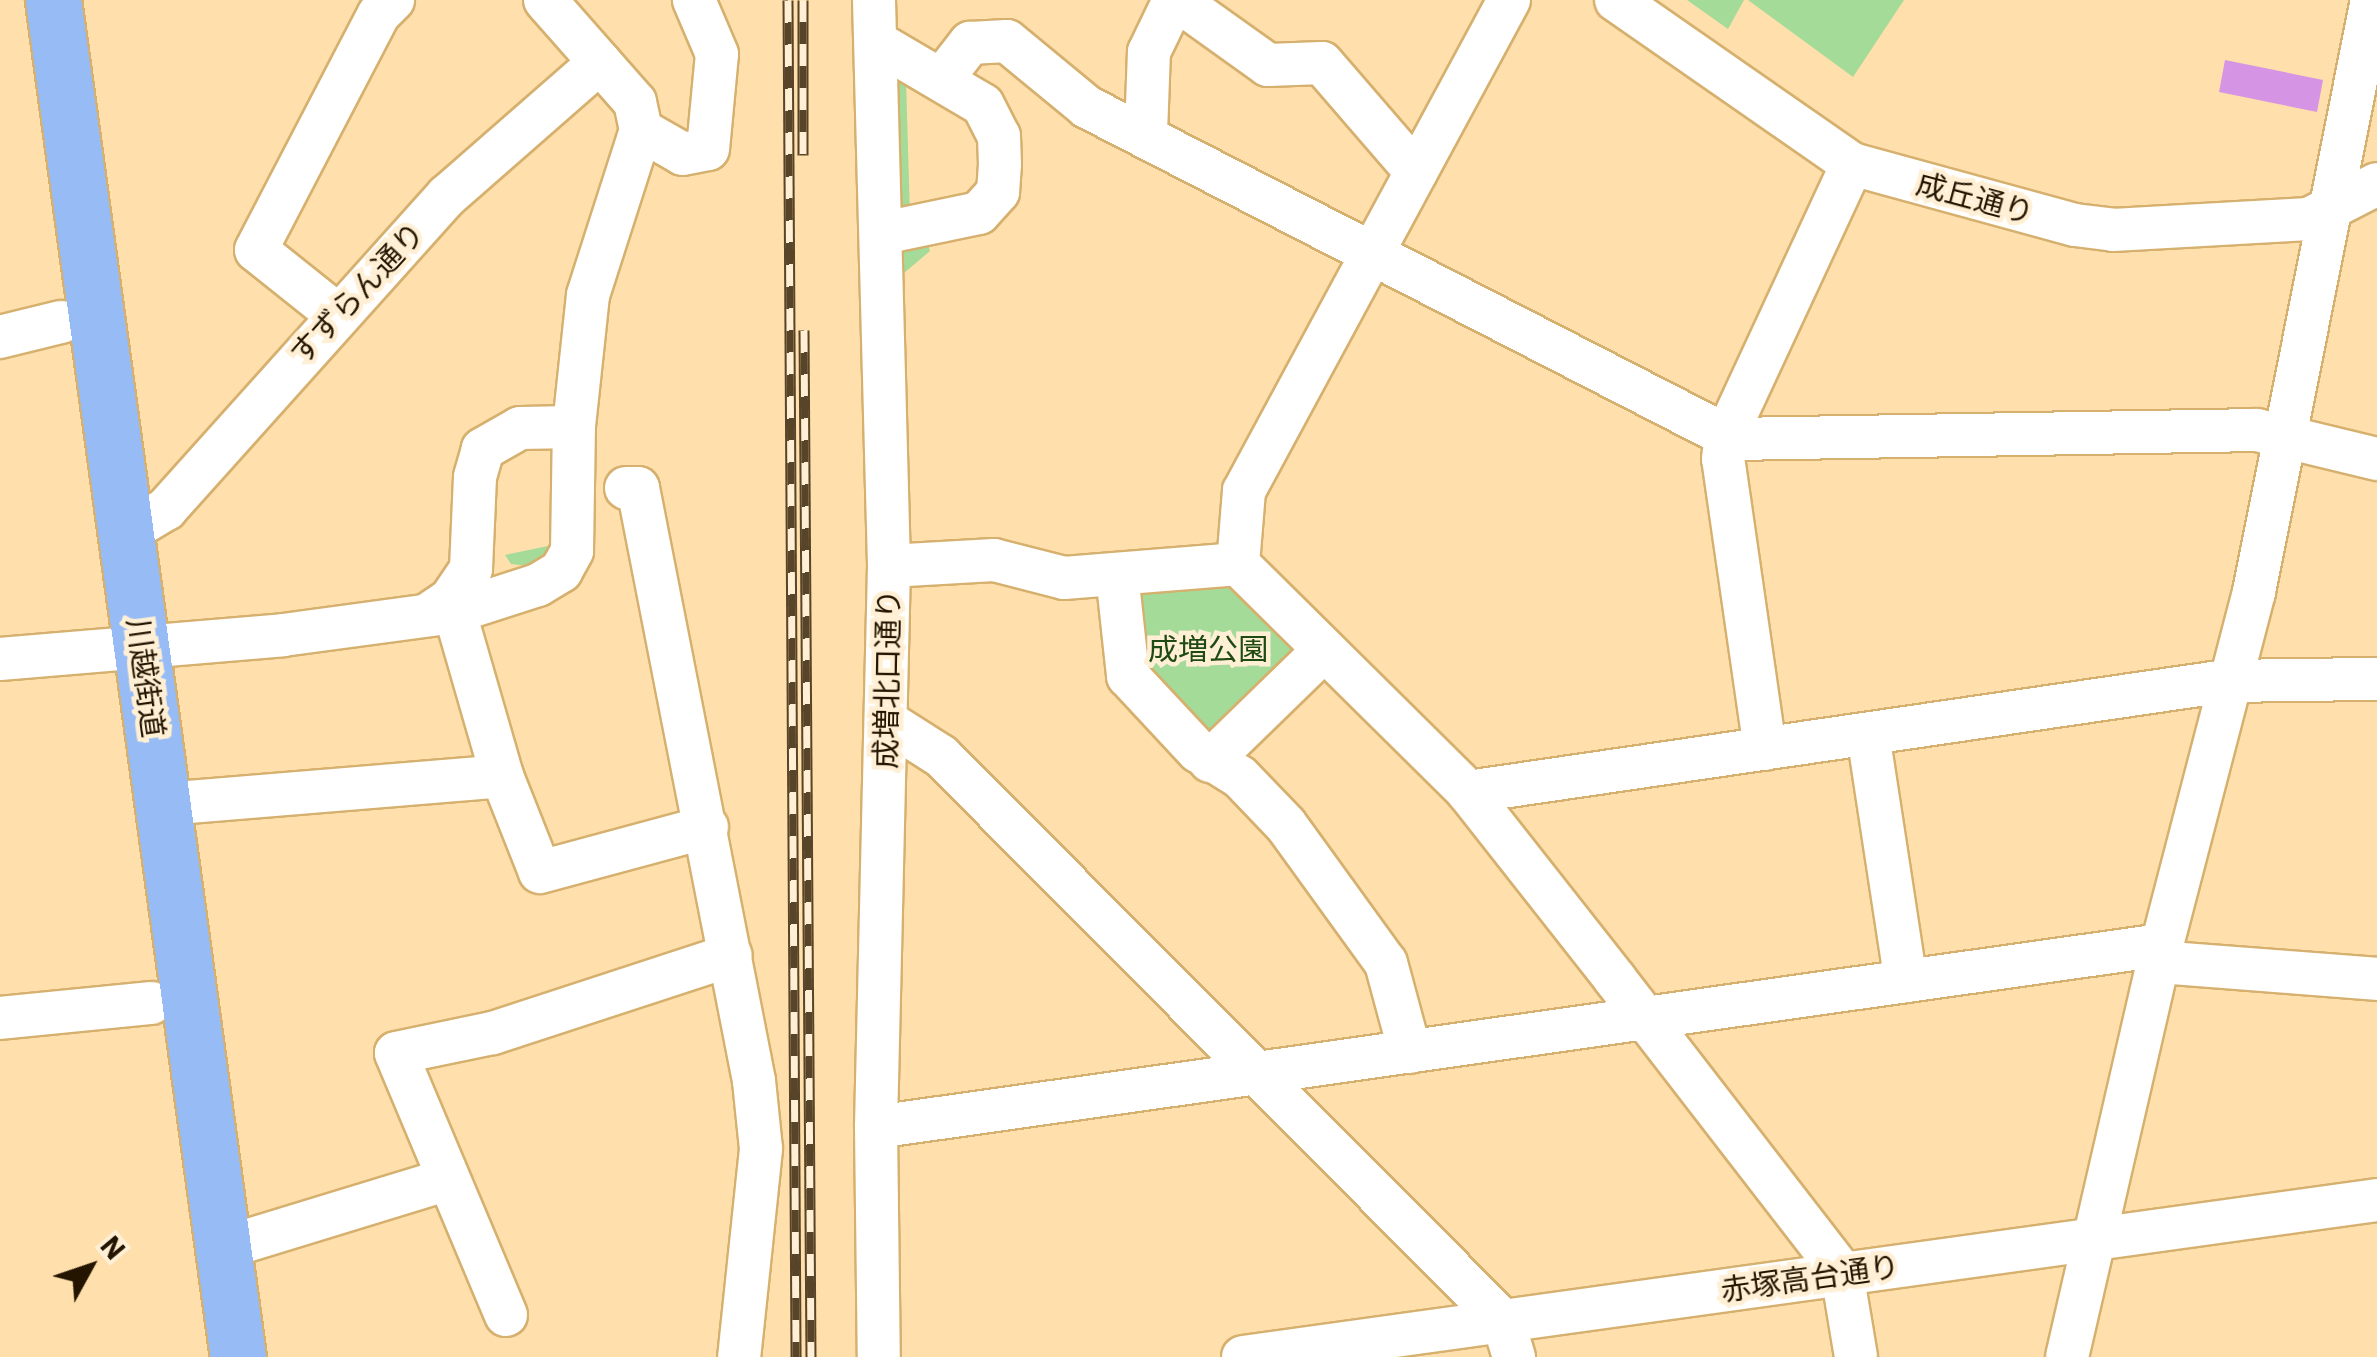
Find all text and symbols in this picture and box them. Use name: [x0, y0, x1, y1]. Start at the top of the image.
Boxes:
street label: 成丘通り: [1912, 165, 2038, 231]
street label: すずらん通り: [282, 215, 432, 371]
street label: 成増北口通り: [867, 589, 907, 769]
street label: 川越街道: [120, 616, 172, 740]
park label: 成増公園: [1148, 631, 1268, 667]
north arrow: [40, 1217, 140, 1317]
text: N: [93, 1228, 134, 1267]
street label: 赤塚高台通り: [1718, 1248, 1902, 1308]

